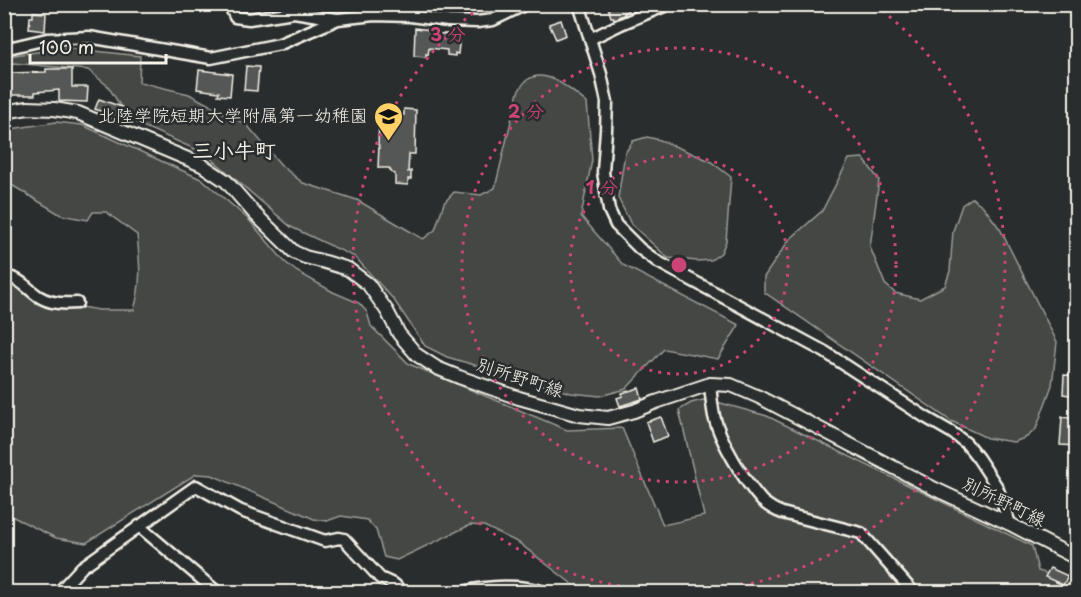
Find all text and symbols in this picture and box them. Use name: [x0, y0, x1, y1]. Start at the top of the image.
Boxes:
text: 3 分: [430, 20, 466, 47]
scale bar: [30, 27, 166, 65]
text: 100 m: [39, 33, 94, 60]
text: 2 分: [508, 97, 544, 124]
school or university icon: 北陸学院短期大学附属第一幼稚園: [373, 100, 405, 142]
place label: 北陸学院短期大学附属第一幼稚園: [98, 101, 368, 128]
district label: 三小牛町: [192, 133, 276, 165]
text: 1 分: [586, 173, 618, 200]
centre of rings: [669, 255, 689, 275]
street label: 別所野町線: [473, 350, 567, 403]
street label: 別所野町線: [958, 469, 1051, 533]

